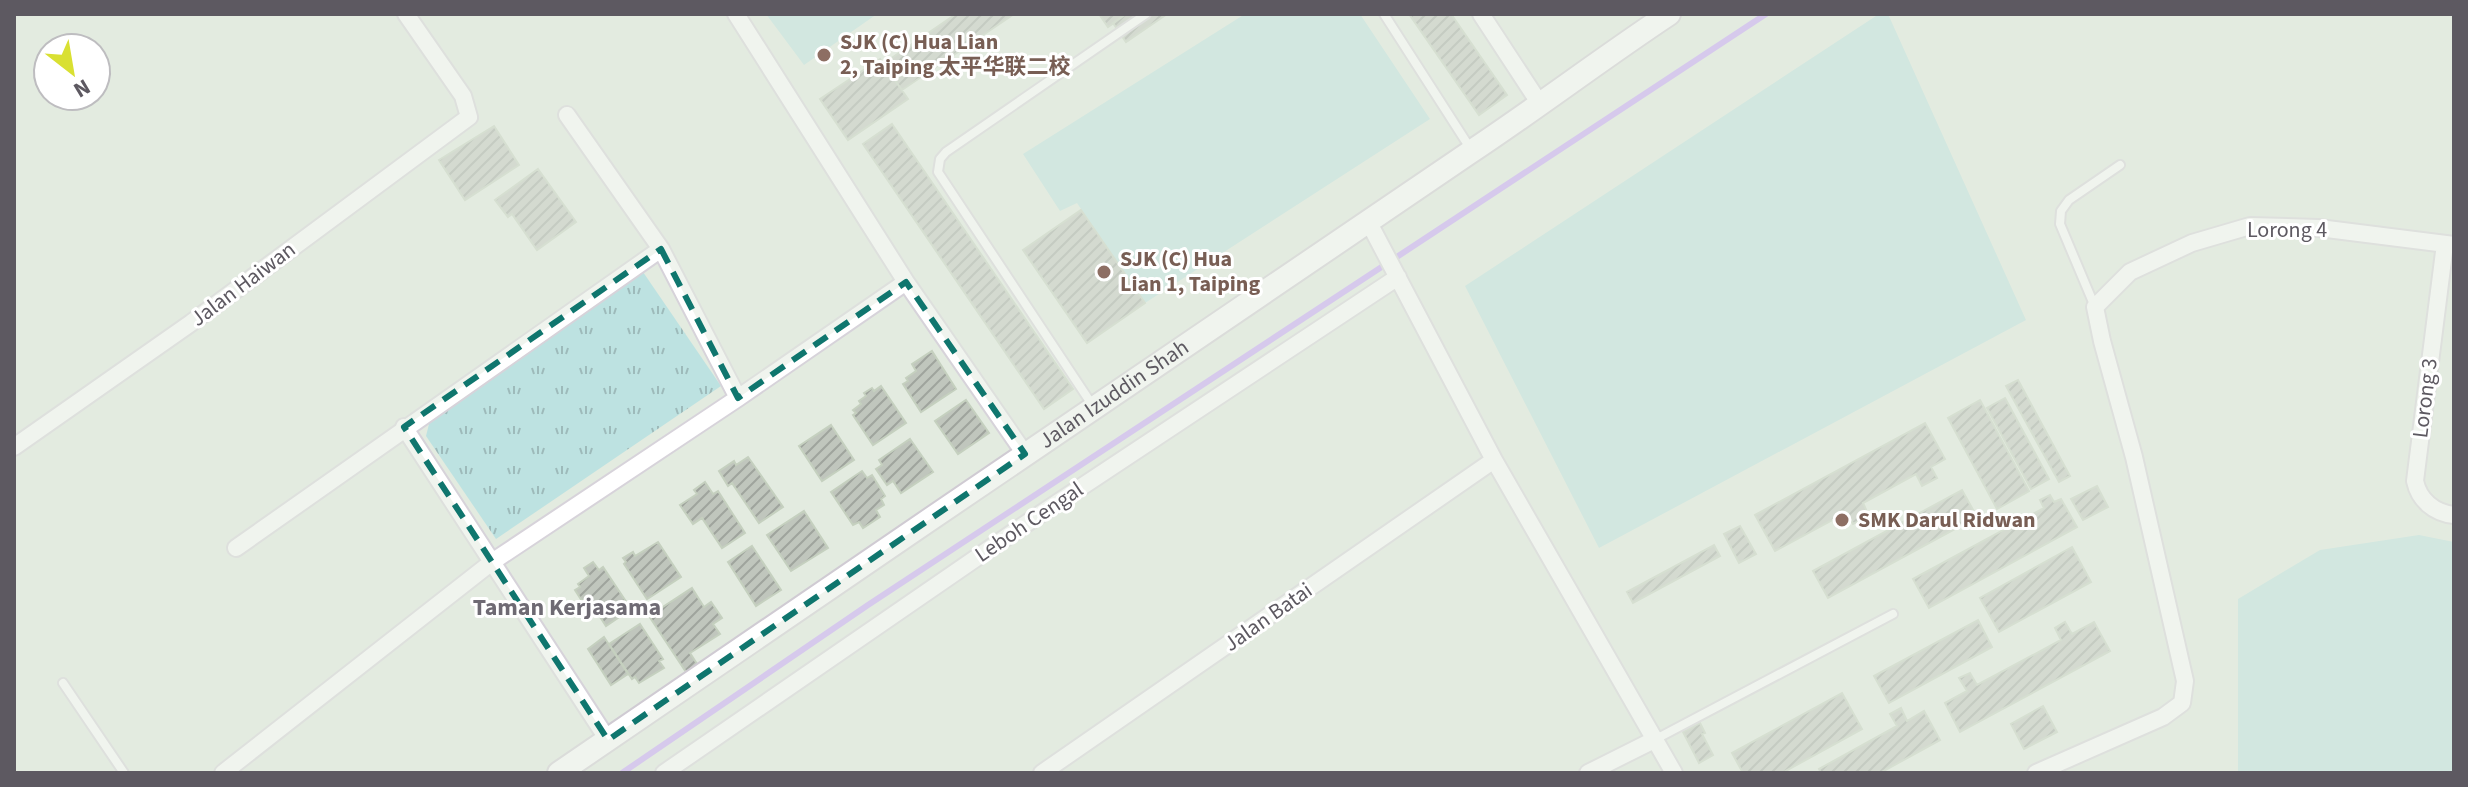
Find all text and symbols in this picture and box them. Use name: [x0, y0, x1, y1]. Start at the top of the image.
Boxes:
place label: SJK (C) Hua Lian 2, Taiping 太平华联二校: [840, 26, 1071, 83]
north arrow: [32, 32, 112, 112]
marker: SJK (C) Hua Lian 2, Taiping 太平华联二校: [815, 46, 833, 64]
text: N: [67, 71, 96, 106]
street label: Lorong 4: [2247, 214, 2327, 246]
street label: Jalan Haiwan: [184, 234, 302, 334]
place label: SJK (C) Hua Lian 1, Taiping: [1120, 243, 1260, 300]
marker: SJK (C) Hua Lian 1, Taiping: [1095, 263, 1113, 281]
street label: Jalan Izuddin Shah: [1033, 331, 1195, 456]
street label: Lorong 3: [2404, 356, 2446, 440]
street label: Leboh Cengal: [968, 474, 1090, 570]
place label: SMK Darul Ridwan: [1858, 504, 2036, 536]
marker: SMK Darul Ridwan: [1833, 511, 1851, 529]
street label: Jalan Batai: [1217, 575, 1319, 659]
district label: Taman Kerjasama: [473, 590, 661, 625]

